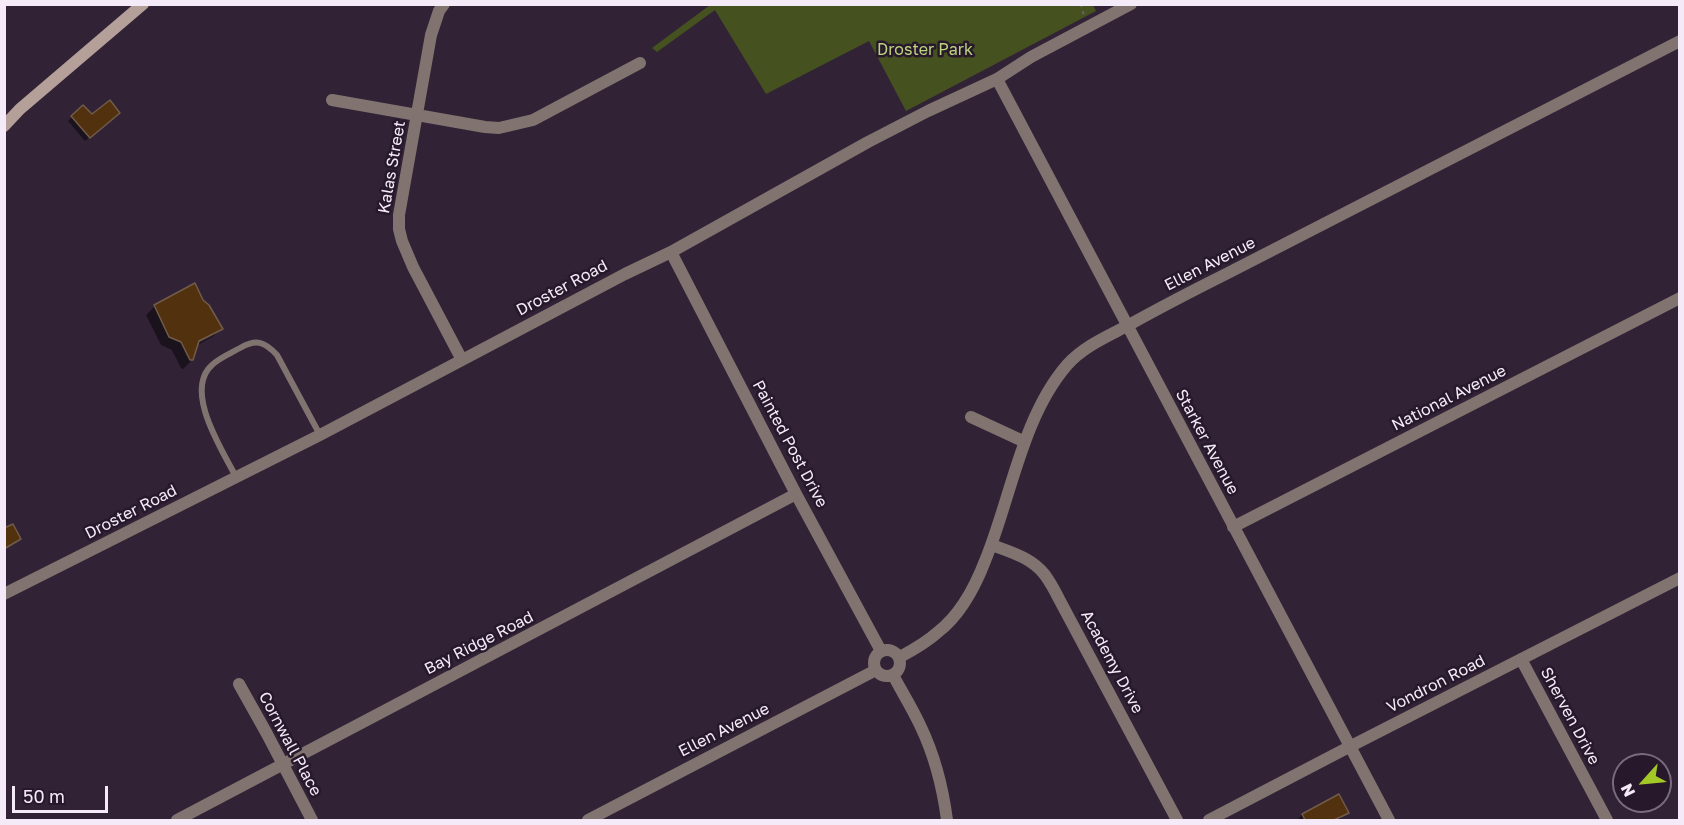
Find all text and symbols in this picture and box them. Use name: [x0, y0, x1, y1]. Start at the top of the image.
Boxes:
park label: Droster Park: [877, 40, 973, 60]
street label: Kalas Street: [374, 119, 410, 215]
street label: Ellen Avenue: [1161, 233, 1259, 295]
street label: Droster Road: [513, 256, 611, 320]
street label: National Avenue: [1389, 361, 1509, 435]
street label: Painted Post Drive: [748, 377, 832, 511]
street label: Starker Avenue: [1171, 386, 1243, 498]
street label: Droster Road: [82, 481, 180, 543]
street label: Bay Ridge Road: [421, 607, 537, 679]
street label: Academy Drive: [1077, 607, 1147, 717]
street label: Vondron Road: [1384, 651, 1488, 717]
street label: Sherven Drive: [1536, 664, 1604, 768]
street label: Cornwall Place: [255, 689, 325, 799]
street label: Ellen Avenue: [675, 699, 773, 761]
north arrow: [1612, 753, 1672, 813]
scale bar: [15, 774, 111, 812]
text: N: [1616, 780, 1639, 800]
text: 50 m: [23, 785, 65, 807]

